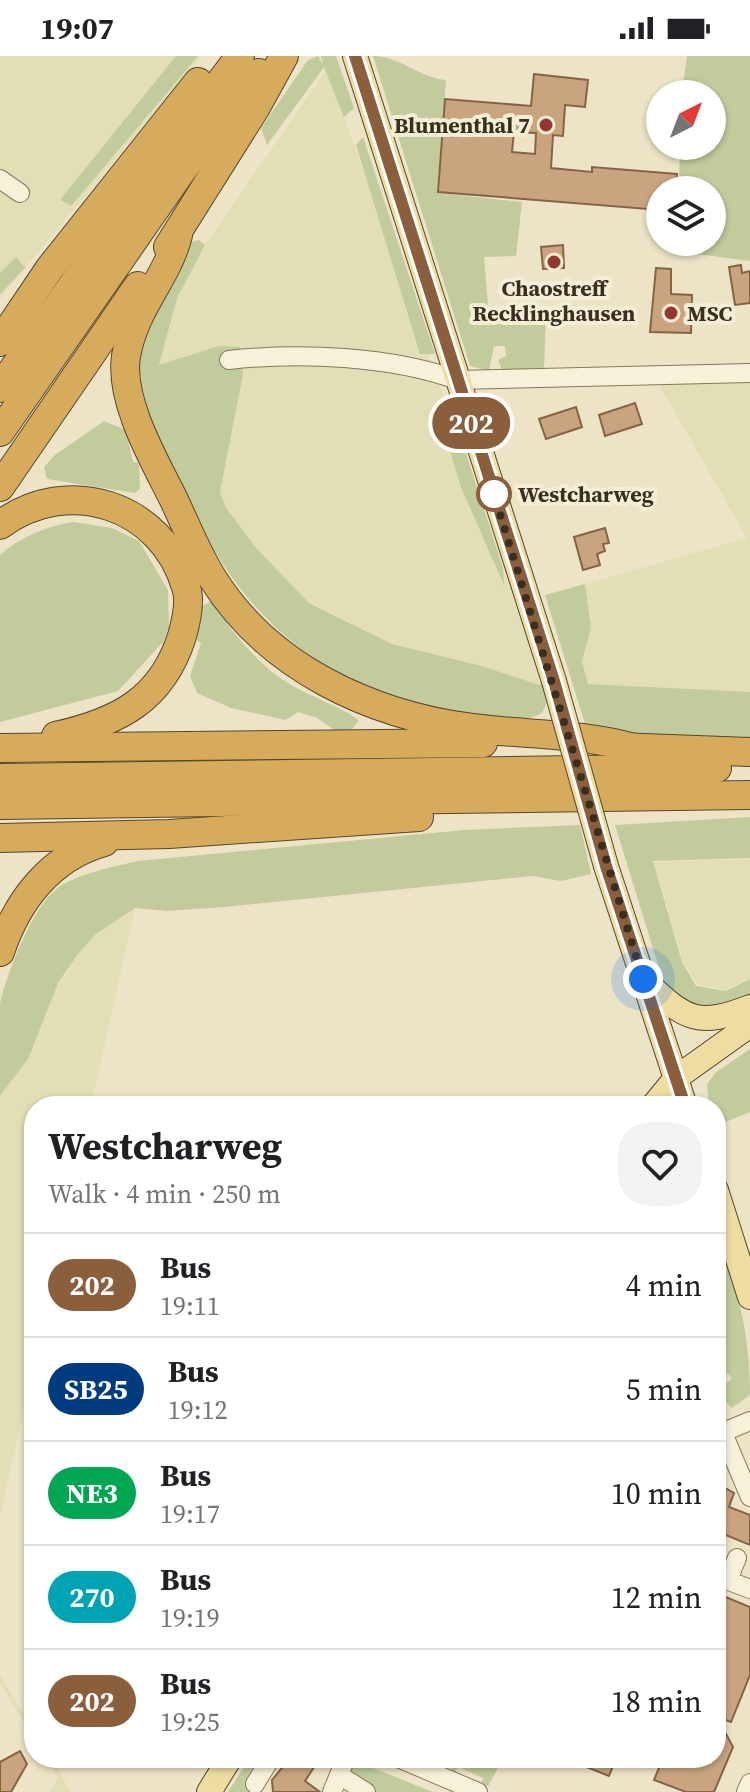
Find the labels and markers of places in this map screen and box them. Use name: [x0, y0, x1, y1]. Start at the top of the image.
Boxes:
place label: Blumenthal 7: [394, 110, 530, 140]
marker: Blumenthal 7: [537, 116, 555, 134]
marker: Chaostreff Recklinghausen: [545, 253, 563, 271]
place label: Chaostreff Recklinghausen: [473, 273, 636, 328]
place label: MSC: [687, 298, 733, 328]
marker: MSC: [662, 304, 680, 322]
marker: Westcharweg: [477, 477, 511, 511]
place label: Westcharweg: [518, 479, 654, 509]

